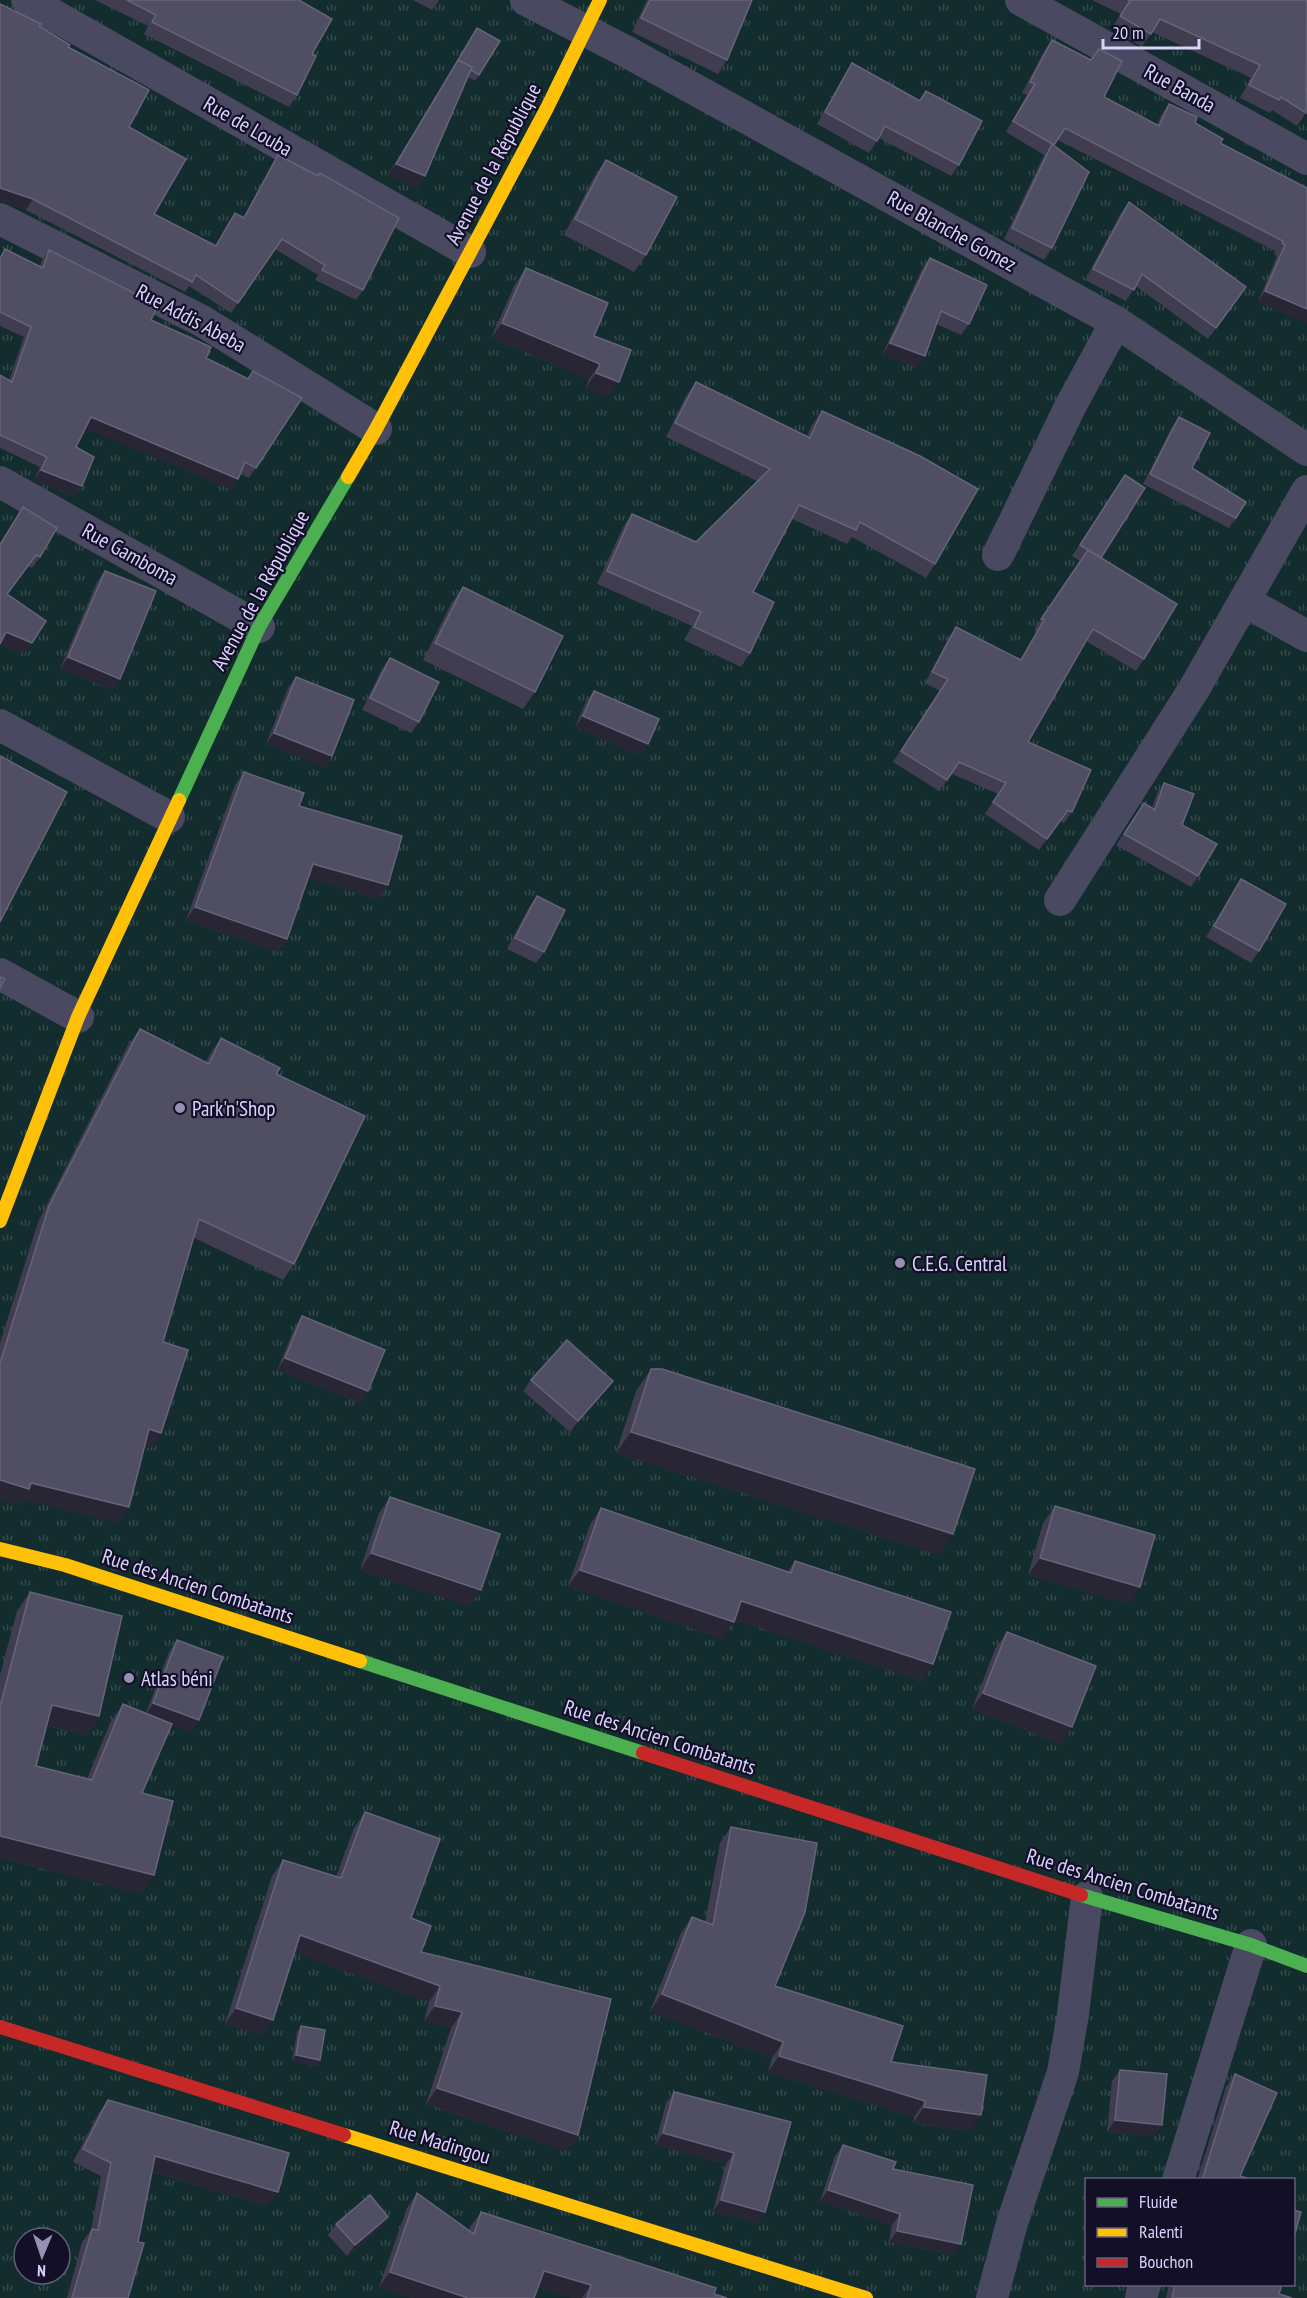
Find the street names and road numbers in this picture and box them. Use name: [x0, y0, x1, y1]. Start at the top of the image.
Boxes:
street label: Rue Banda: [1140, 57, 1220, 119]
street label: Avenue de la République: [439, 79, 547, 249]
street label: Rue de Louba: [199, 90, 297, 162]
street label: Rue Blanche Gomez: [883, 184, 1021, 278]
street label: Rue Addis Abeba: [131, 278, 251, 358]
street label: Avenue de la République: [205, 505, 315, 675]
street label: Rue Gamboma: [78, 517, 182, 591]
street label: Rue des Ancien Combatants: [99, 1542, 297, 1630]
street label: Rue des Ancien Combatants: [561, 1693, 759, 1781]
street label: Rue des Ancien Combatants: [1023, 1842, 1223, 1926]
street label: Rue Madingou: [386, 2114, 494, 2170]

